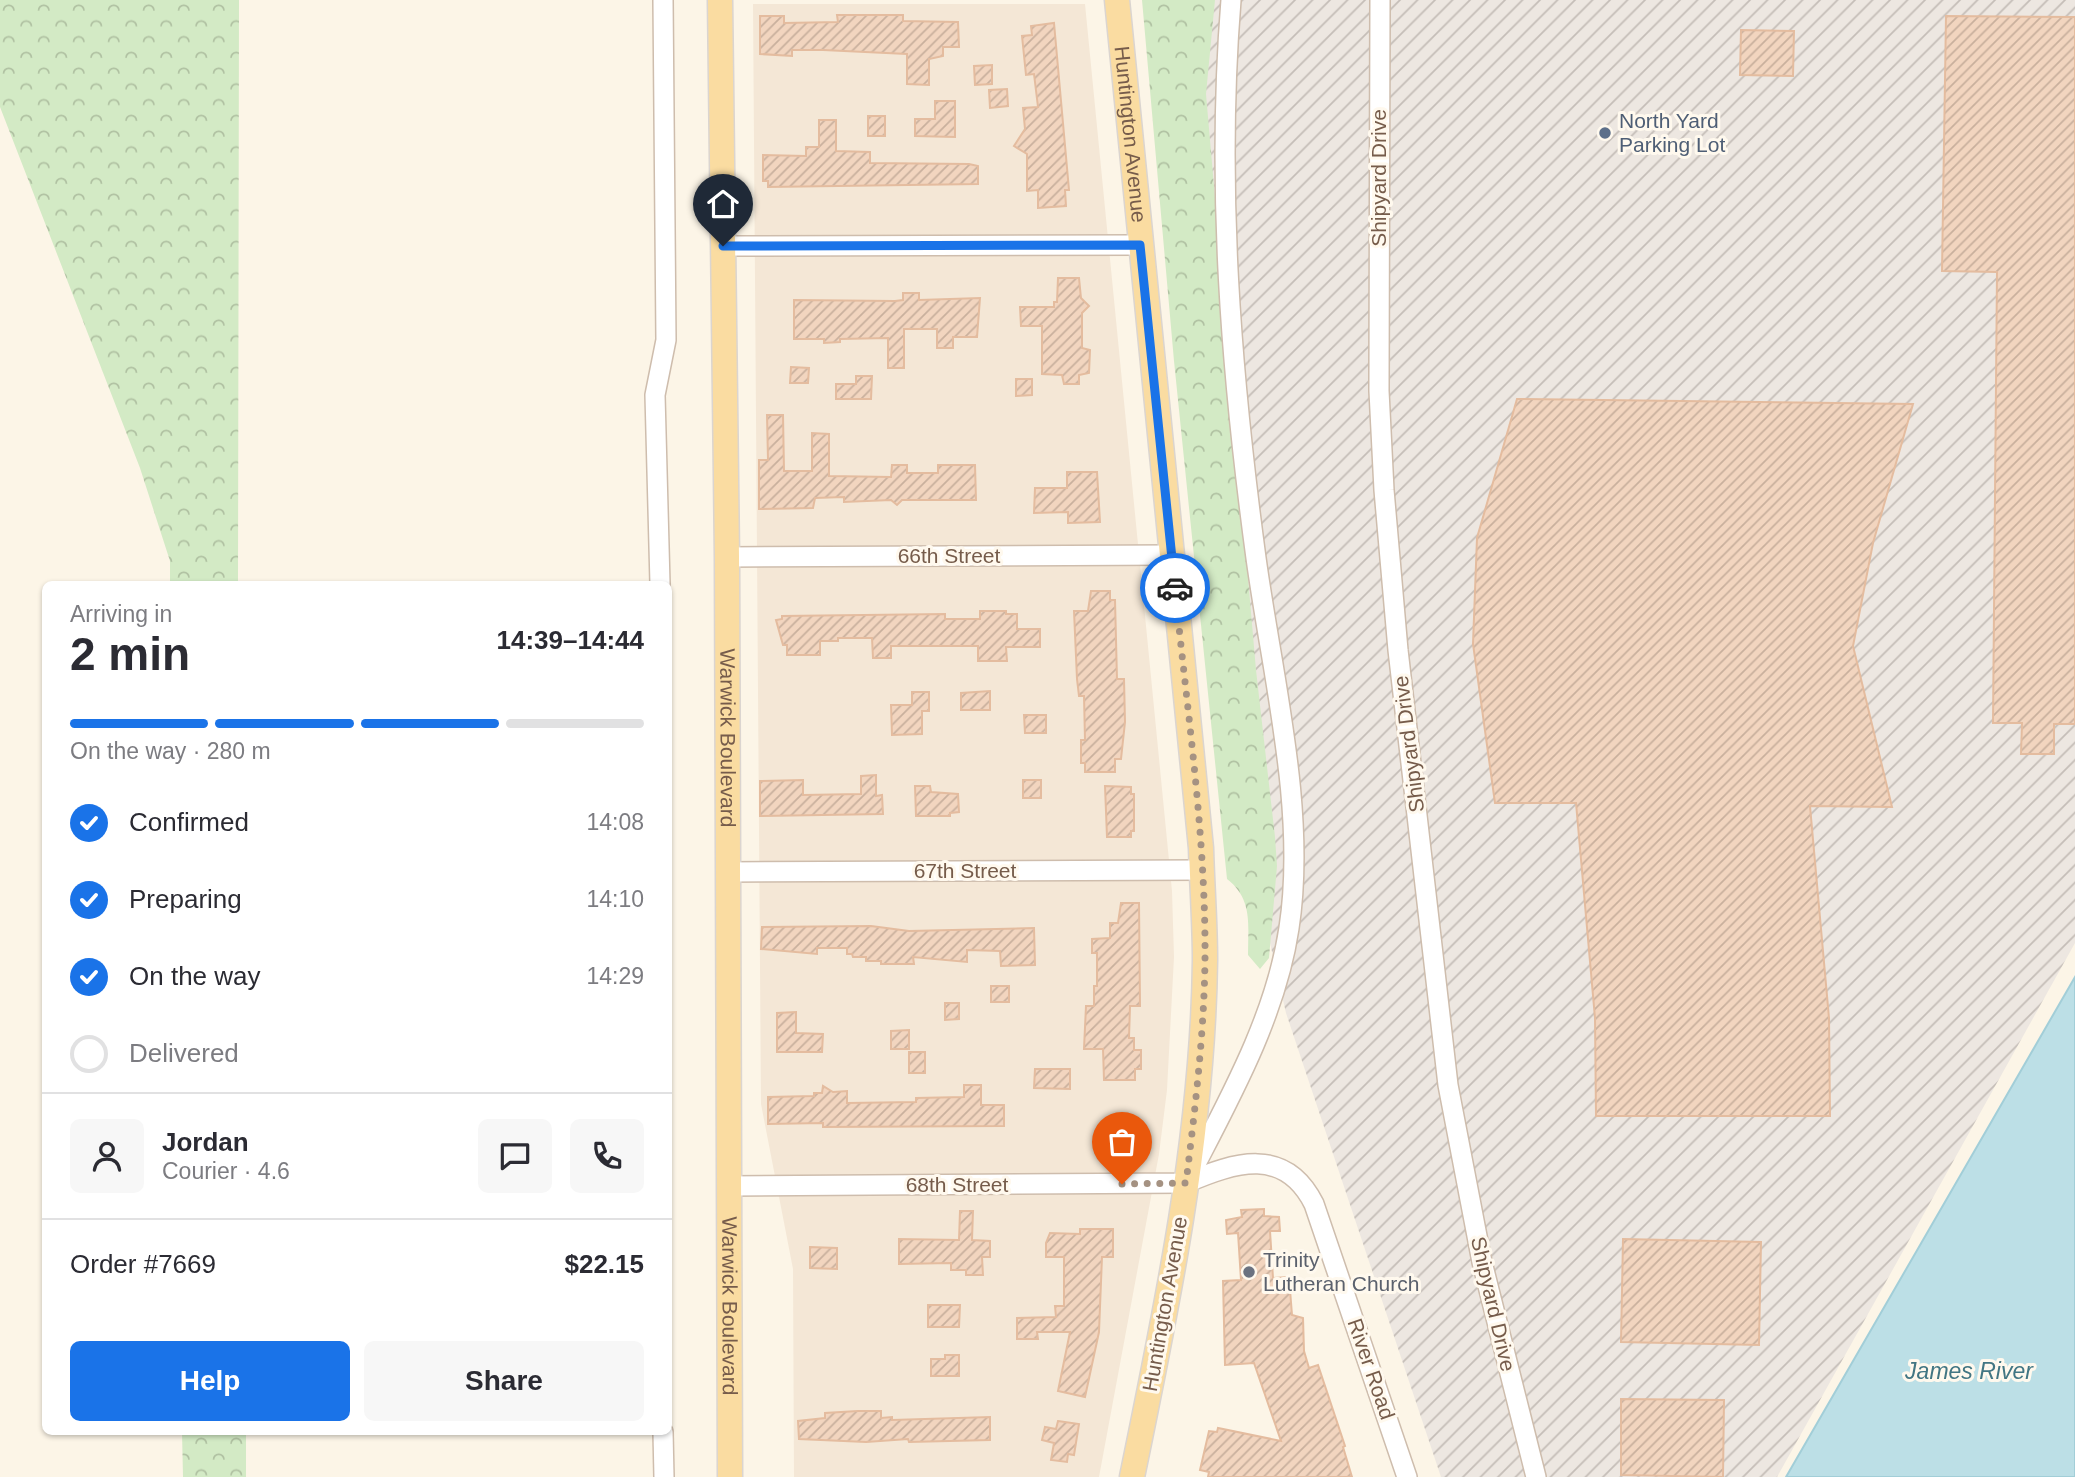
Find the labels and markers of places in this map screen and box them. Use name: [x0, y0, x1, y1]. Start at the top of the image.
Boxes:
place label: North Yard Parking Lot: [1619, 109, 1725, 156]
marker: North Yard Parking Lot: [1597, 125, 1613, 141]
pin: [693, 174, 753, 246]
pin: [1092, 1112, 1152, 1184]
place label: Trinity Lutheran Church: [1263, 1248, 1419, 1295]
marker: Trinity Lutheran Church: [1241, 1264, 1257, 1280]

